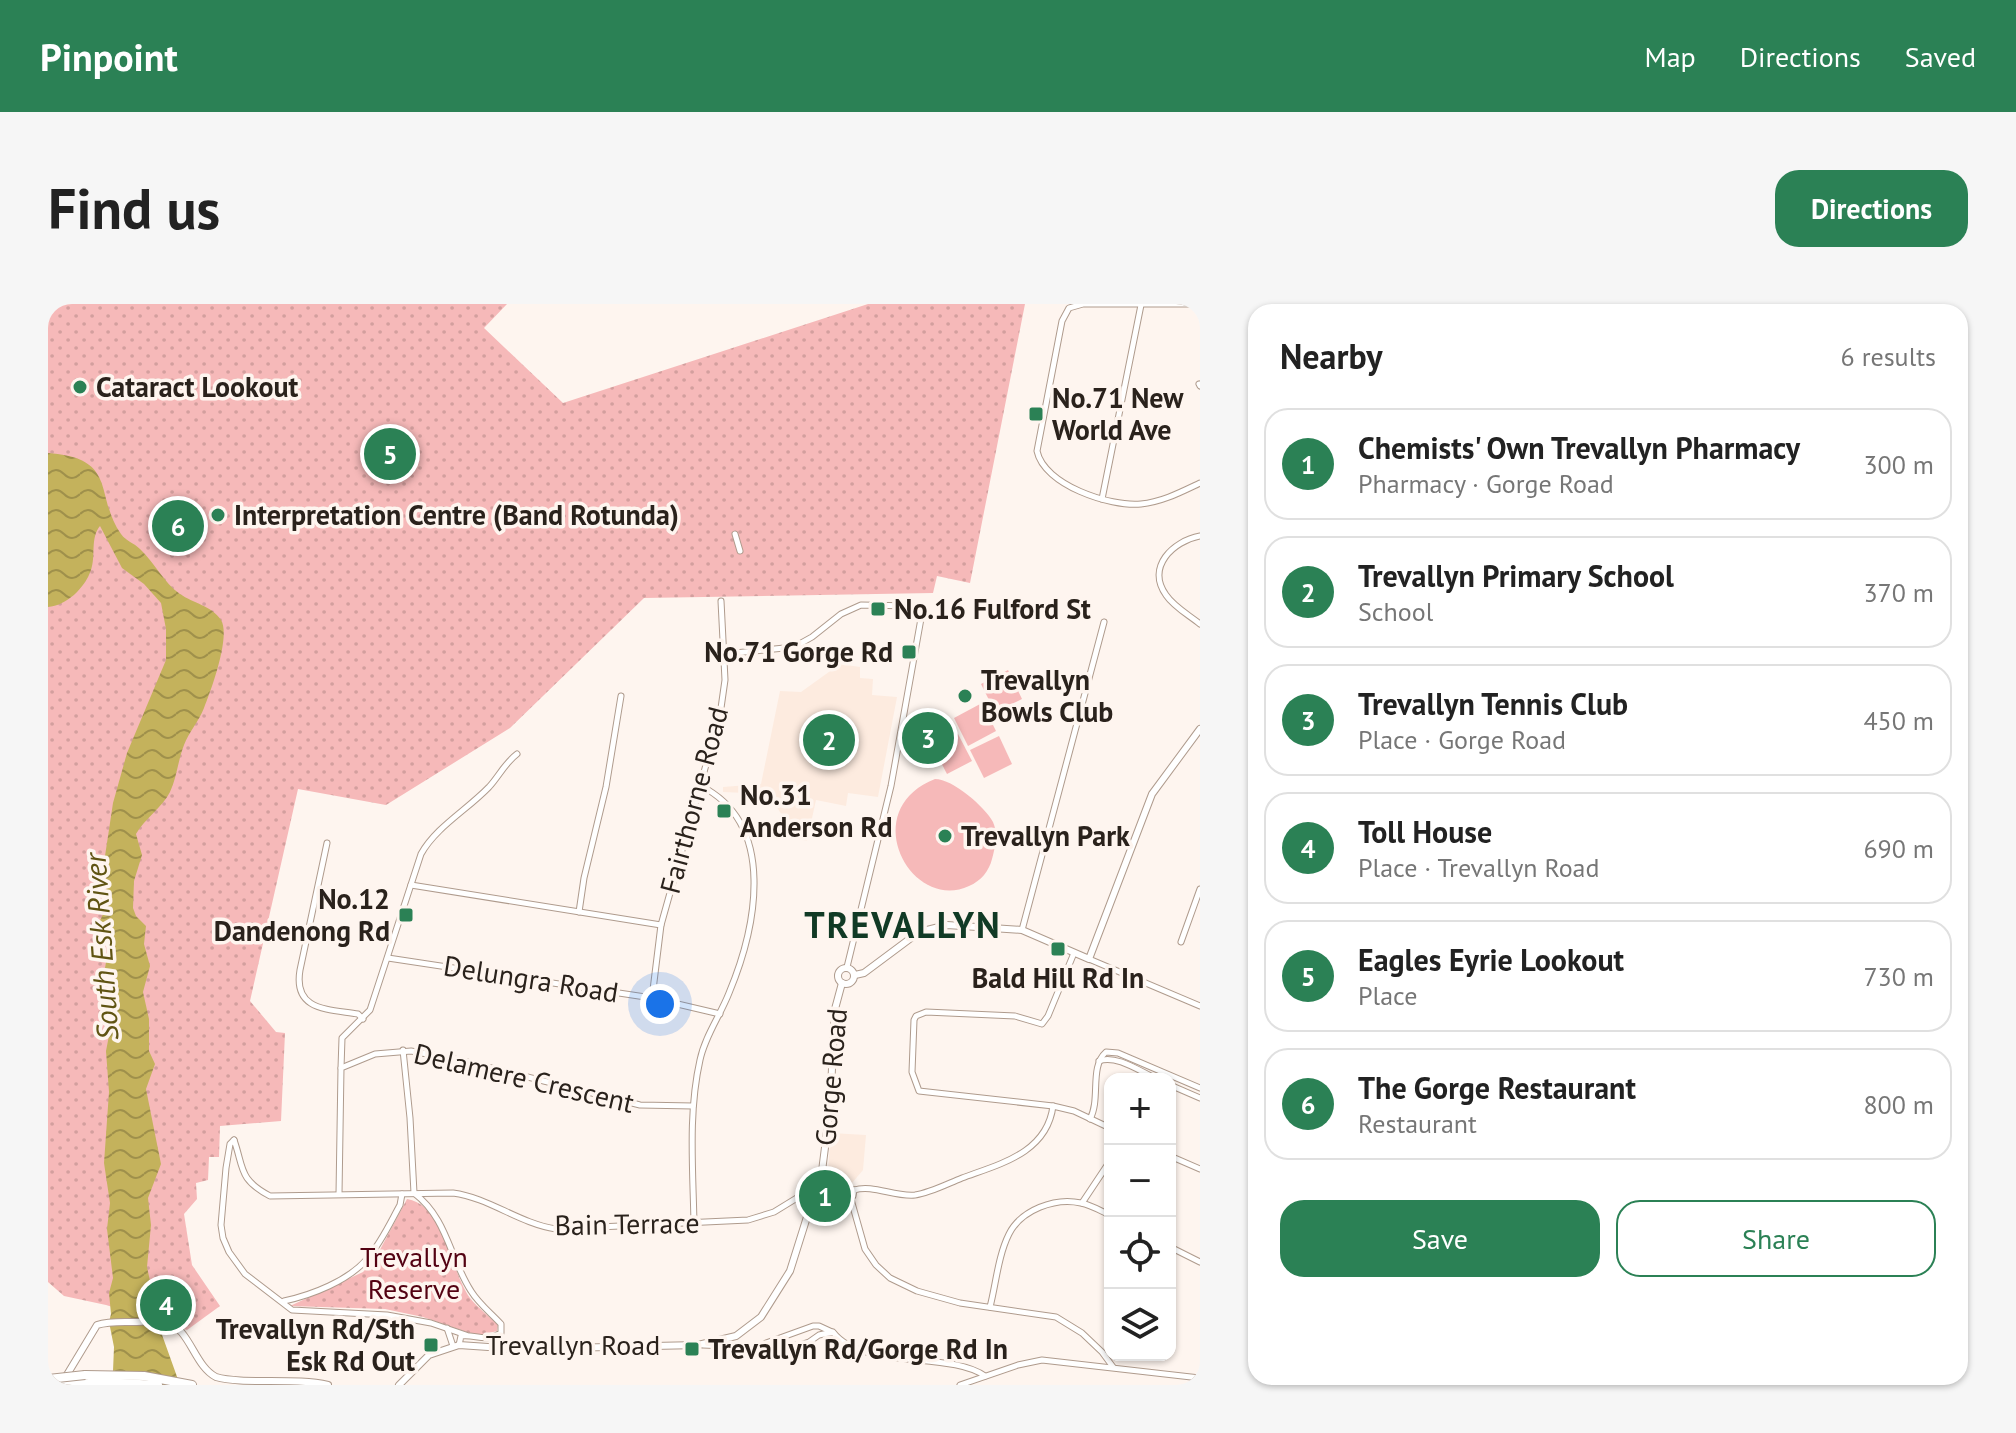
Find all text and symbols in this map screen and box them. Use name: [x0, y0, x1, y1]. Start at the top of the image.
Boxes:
text: Pinpoint: [40, 32, 178, 81]
text: Map: [1645, 38, 1696, 75]
text: Directions: [1740, 38, 1861, 75]
text: Saved: [1905, 38, 1976, 75]
button: Directions: [1775, 170, 1968, 247]
text: Find us: [48, 172, 220, 244]
text: Nearby: [1280, 334, 1382, 378]
text: 6 results: [1841, 340, 1936, 373]
place label: Cataract Lookout: [96, 368, 299, 405]
marker: Cataract Lookout: [71, 378, 89, 396]
place label: No.71 New World Ave: [1052, 379, 1184, 448]
marker: No.71 New World Ave: [1027, 405, 1045, 423]
pin: 5: [364, 424, 416, 484]
text: Chemists' Own Trevallyn Pharmacy: [1358, 428, 1800, 467]
text: 1: [1301, 448, 1315, 481]
text: 300 m: [1863, 448, 1934, 481]
text: Pharmacy · Gorge Road: [1358, 467, 1614, 500]
pin: 6: [152, 496, 204, 556]
place label: Interpretation Centre (Band Rotunda): [234, 496, 679, 533]
marker: Interpretation Centre (Band Rotunda): [209, 506, 227, 524]
text: Trevallyn Primary School: [1358, 556, 1674, 595]
text: 2: [1301, 576, 1315, 609]
text: 370 m: [1863, 576, 1934, 609]
place label: No.16 Fulford St: [894, 590, 1091, 627]
text: School: [1358, 595, 1433, 628]
marker: No.16 Fulford St: [869, 600, 887, 618]
place label: No.71 Gorge Rd: [704, 633, 893, 670]
marker: No.71 Gorge Rd: [900, 643, 918, 661]
place label: Trevallyn Bowls Club: [981, 661, 1113, 730]
text: Trevallyn Tennis Club: [1358, 684, 1628, 723]
marker: Trevallyn Bowls Club: [956, 687, 974, 705]
street label: Fairthorne Road: [651, 702, 736, 897]
text: 3: [1301, 704, 1315, 737]
text: 450 m: [1863, 704, 1934, 737]
pin: 3: [902, 708, 954, 768]
pin: 2: [803, 710, 855, 770]
text: Place · Gorge Road: [1358, 723, 1566, 756]
place label: No.31 Anderson Rd: [740, 776, 893, 845]
marker: No.31 Anderson Rd: [715, 802, 733, 820]
text: Toll House: [1358, 812, 1492, 851]
place label: Trevallyn Park: [961, 817, 1130, 854]
marker: Trevallyn Park: [936, 827, 954, 845]
text: 4: [1301, 832, 1315, 865]
text: 690 m: [1863, 832, 1934, 865]
water label: South Esk River: [74, 850, 126, 1042]
text: Place · Trevallyn Road: [1358, 851, 1600, 884]
place label: No.12 Dandenong Rd: [214, 880, 390, 949]
district label: TREVALLYN: [804, 901, 1002, 948]
marker: No.12 Dandenong Rd: [397, 906, 415, 924]
marker: Bald Hill Rd In: [1049, 940, 1067, 958]
text: Eagles Eyrie Lookout: [1358, 940, 1624, 979]
street label: Delungra Road: [441, 946, 621, 1011]
place label: Bald Hill Rd In: [972, 959, 1144, 996]
text: 5: [1301, 960, 1315, 993]
text: 730 m: [1863, 960, 1934, 993]
text: Place: [1358, 979, 1417, 1012]
your location: [640, 984, 680, 1024]
street label: Gorge Road: [806, 1007, 855, 1147]
street label: Delamere Crescent: [410, 1034, 638, 1121]
text: The Gorge Restaurant: [1358, 1068, 1636, 1107]
map controls: [1104, 1073, 1176, 1361]
button: +: [1104, 1073, 1176, 1145]
text: 6: [1301, 1088, 1315, 1121]
text: 800 m: [1863, 1088, 1934, 1121]
text: Restaurant: [1358, 1107, 1477, 1140]
button: −: [1104, 1145, 1176, 1217]
pin: 1: [799, 1166, 851, 1226]
button: Save: [1280, 1200, 1600, 1277]
button: Share: [1616, 1200, 1936, 1277]
street label: Bain Terrace: [554, 1204, 700, 1243]
button: locate: [1104, 1217, 1176, 1289]
park label: Trevallyn Reserve: [360, 1238, 468, 1307]
pin: 4: [140, 1275, 192, 1335]
button: layers: [1104, 1289, 1176, 1361]
place label: Trevallyn Rd/Sth Esk Rd Out: [216, 1310, 415, 1379]
street label: Trevallyn Road: [486, 1326, 660, 1363]
place label: Trevallyn Rd/Gorge Rd In: [708, 1330, 1008, 1367]
marker: Trevallyn Rd/Sth Esk Rd Out: [422, 1336, 440, 1354]
marker: Trevallyn Rd/Gorge Rd In: [683, 1340, 701, 1358]

